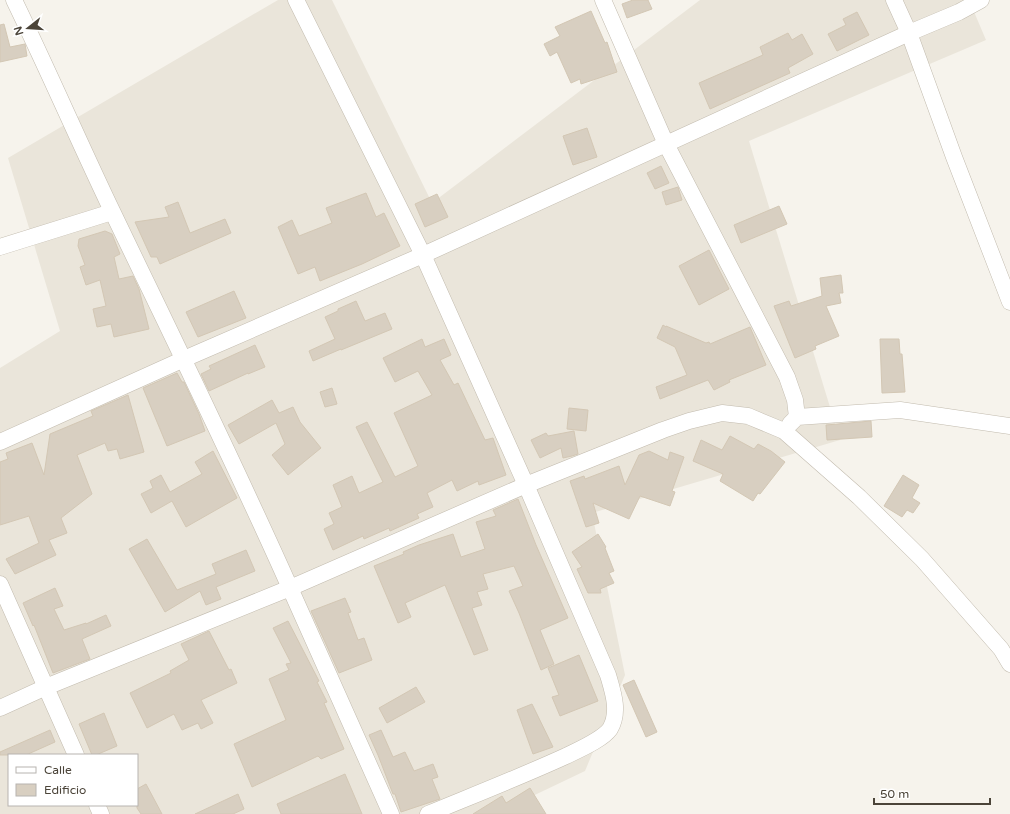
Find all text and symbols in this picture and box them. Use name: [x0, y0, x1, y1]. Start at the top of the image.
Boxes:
north arrow: [8, 8, 48, 48]
text: N: [11, 25, 26, 37]
legend: [8, 754, 138, 806]
text: Calle: [44, 763, 72, 777]
scale bar: [874, 780, 990, 806]
text: Edificio: [44, 783, 86, 797]
text: 50 m: [880, 787, 909, 801]

